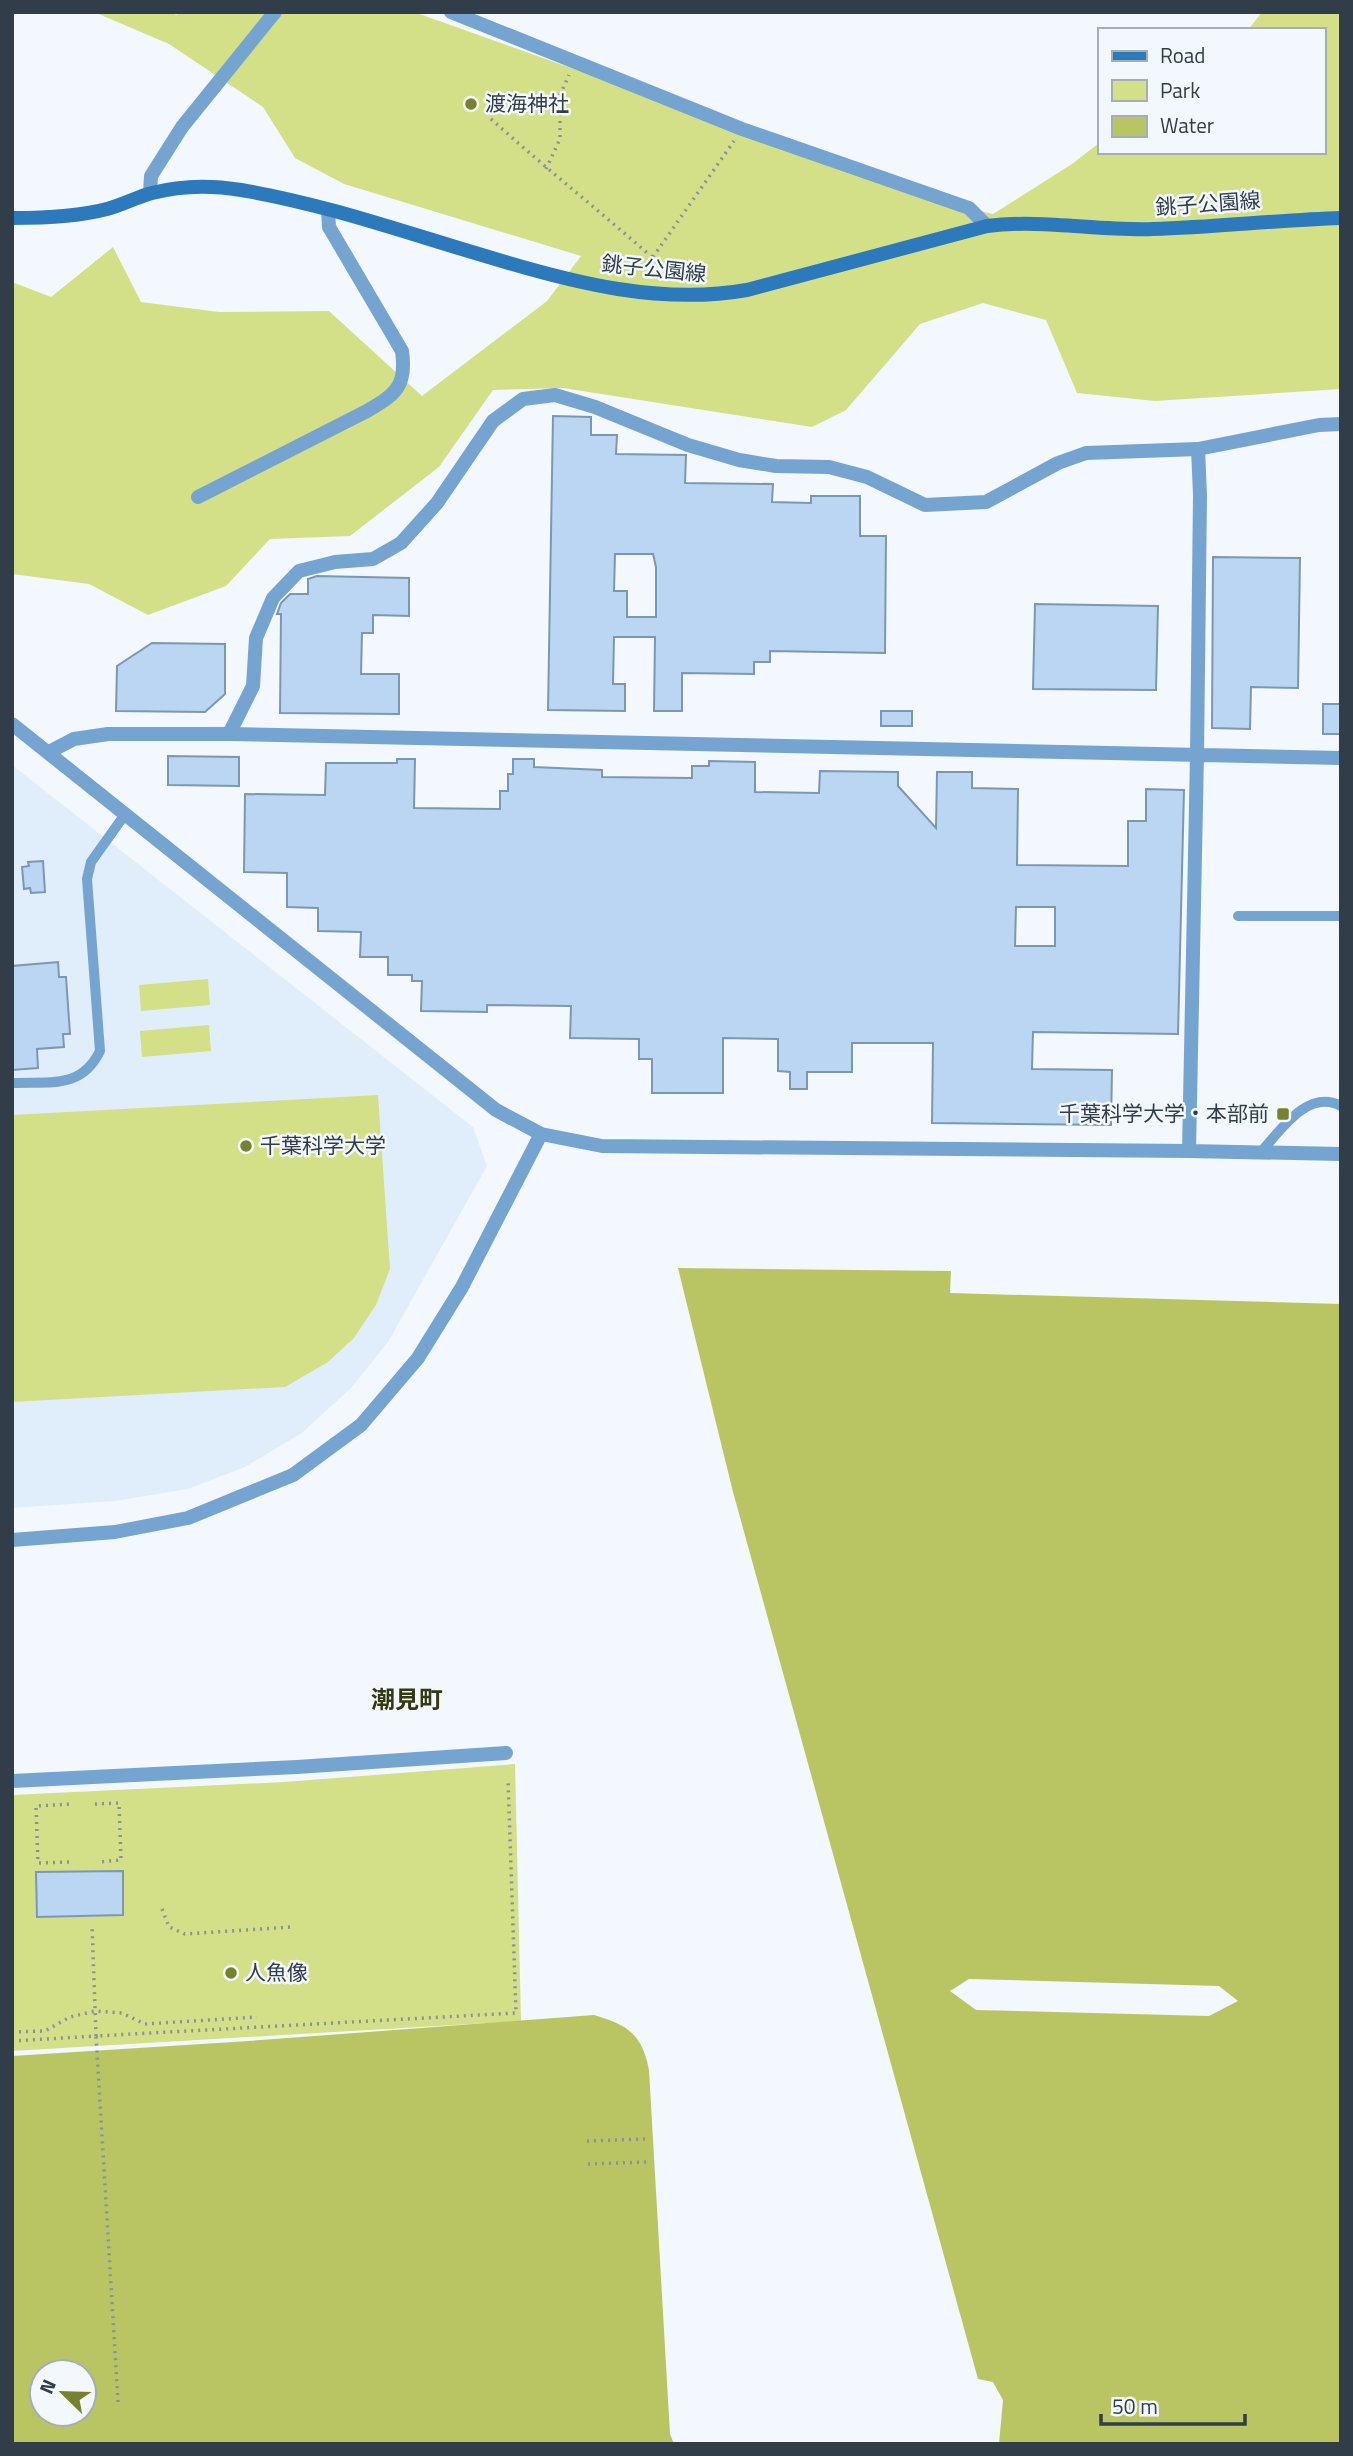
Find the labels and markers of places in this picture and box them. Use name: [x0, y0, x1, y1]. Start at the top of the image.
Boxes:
place label: 渡海神社: [485, 87, 569, 119]
marker: 渡海神社: [463, 96, 479, 112]
place label: 千葉科学大学・本部前: [1059, 1097, 1269, 1129]
marker: 千葉科学大学・本部前: [1275, 1106, 1291, 1122]
place label: 千葉科学大学: [260, 1129, 386, 1161]
marker: 千葉科学大学: [238, 1138, 254, 1154]
place label: 人魚像: [245, 1956, 308, 1988]
marker: 人魚像: [223, 1965, 239, 1981]

